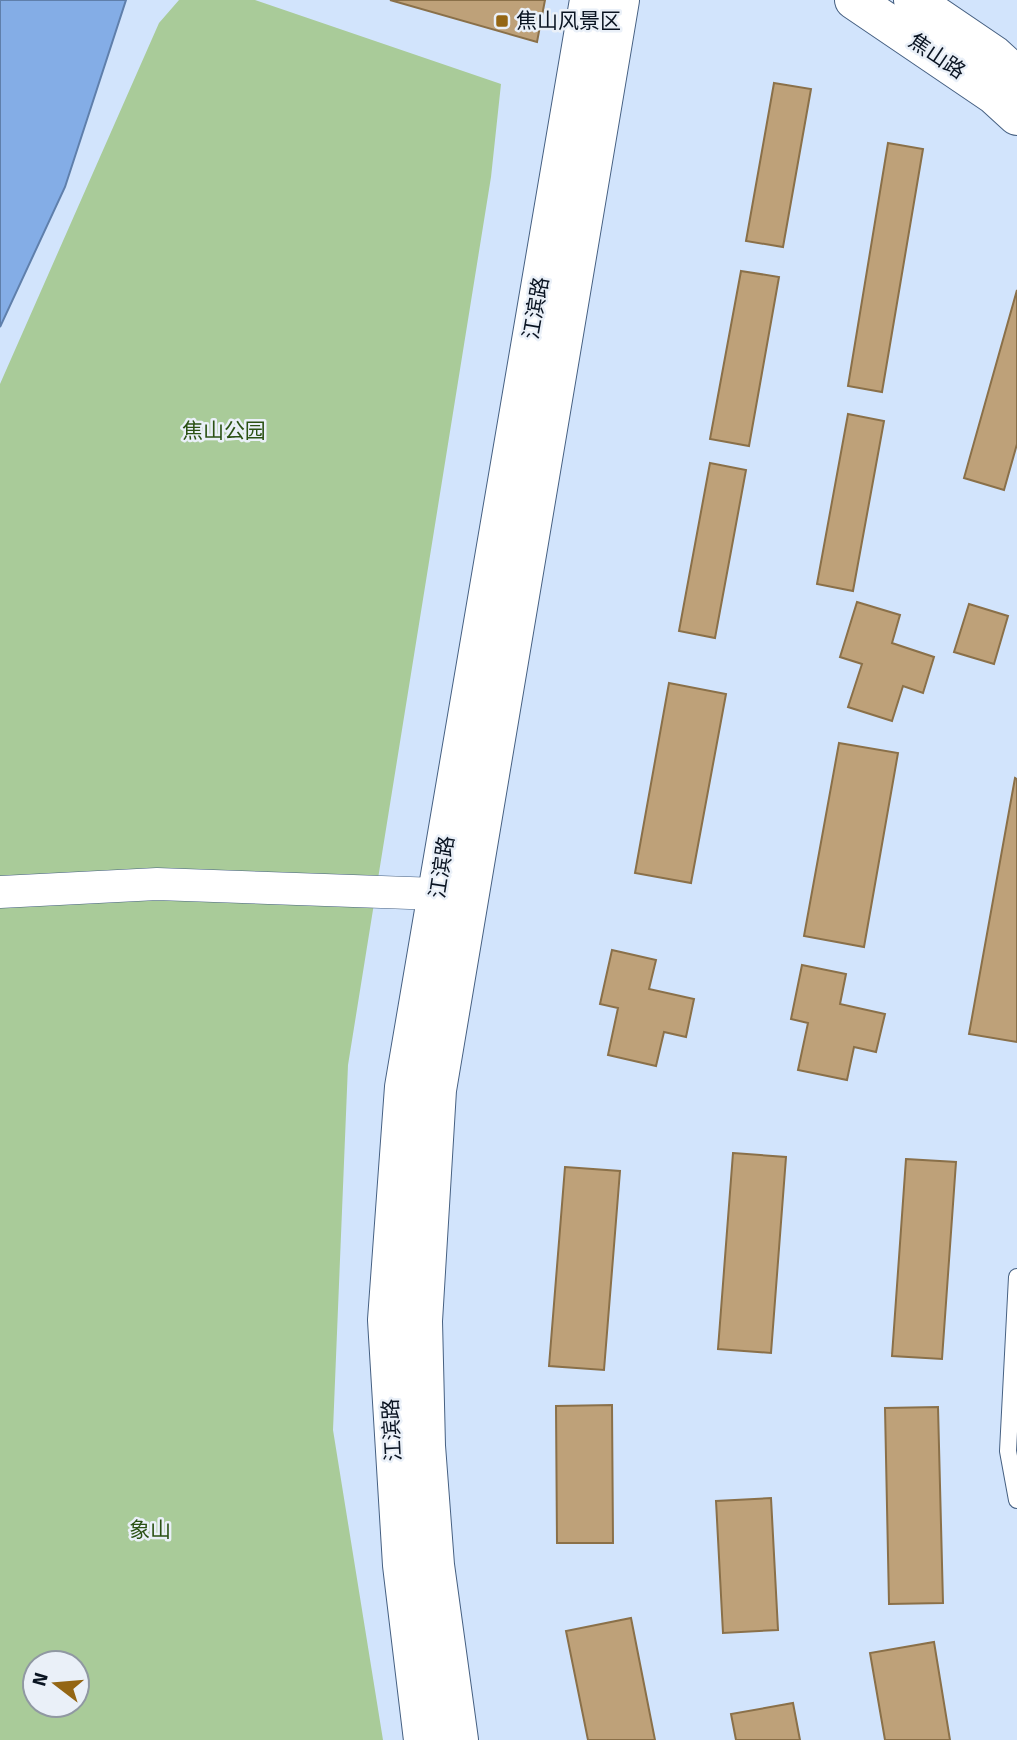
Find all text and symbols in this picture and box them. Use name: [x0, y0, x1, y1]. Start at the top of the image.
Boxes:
place label: 焦山风景区: [516, 8, 621, 34]
marker: 焦山风景区: [494, 13, 510, 29]
street label: 焦山路: [904, 28, 970, 84]
street label: 江滨路: [518, 275, 554, 341]
park label: 焦山公园: [182, 418, 266, 444]
street label: 江滨路: [424, 834, 460, 900]
street label: 江滨路: [377, 1398, 407, 1462]
park label: 象山: [129, 1517, 171, 1543]
north arrow: [21, 1649, 91, 1719]
text: N: [27, 1670, 54, 1689]

